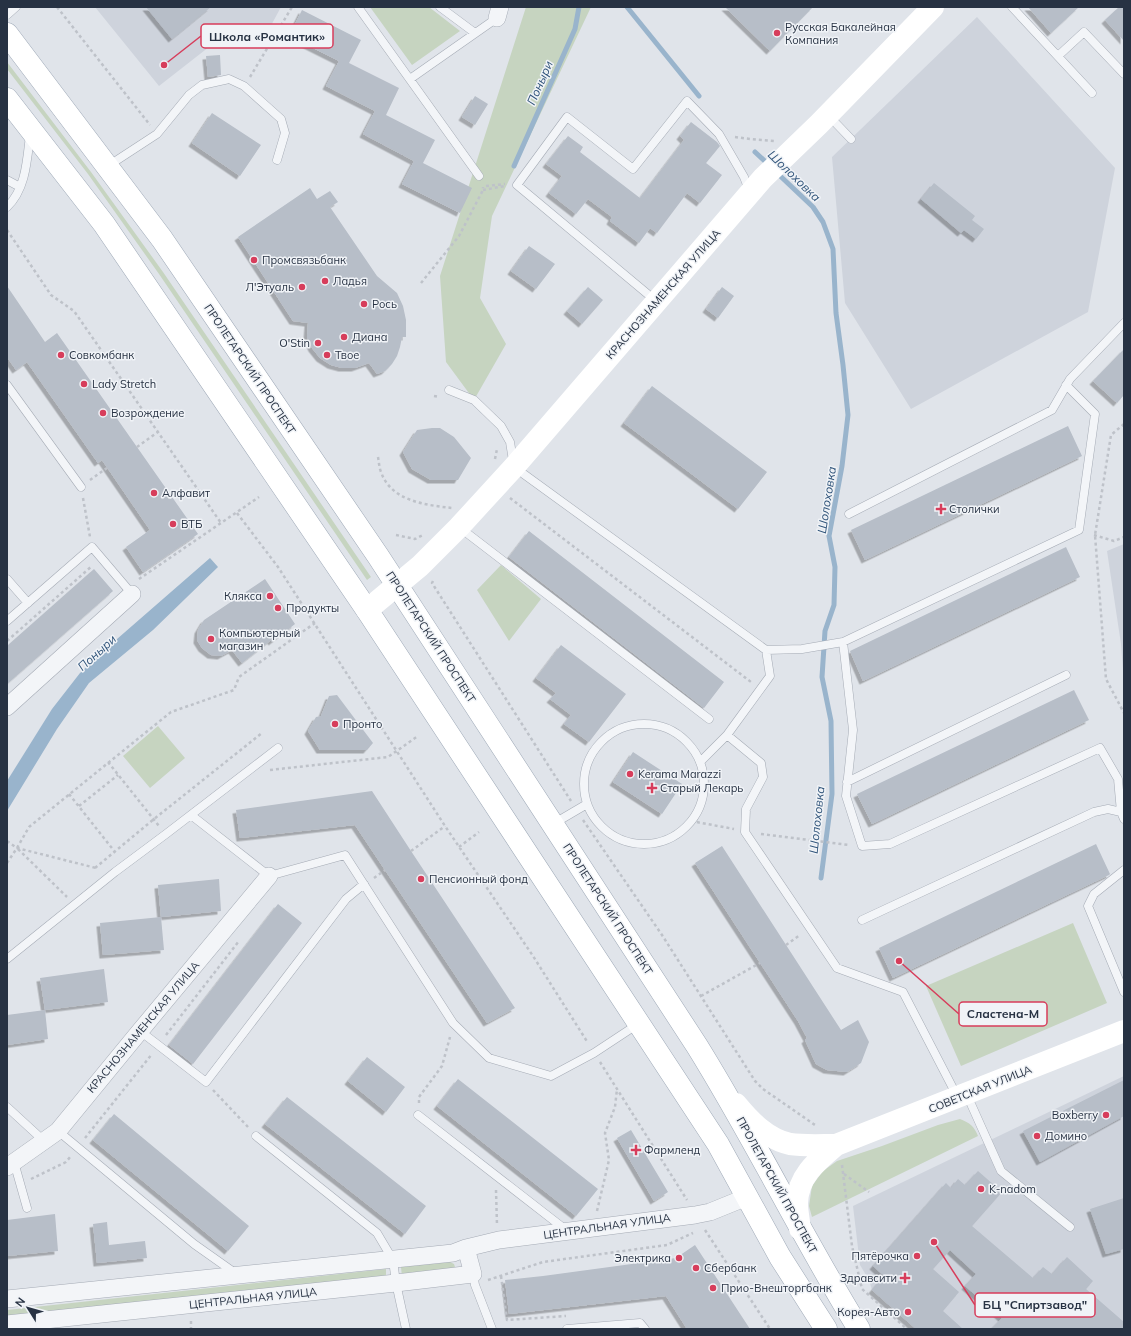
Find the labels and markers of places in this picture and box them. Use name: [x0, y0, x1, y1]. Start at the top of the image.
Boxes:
place label: Русская Бакалейная Компания: [785, 20, 896, 47]
callout: Школа «Романтик»: [201, 24, 333, 48]
marker: Русская Бакалейная Компания: [772, 28, 782, 38]
place label: Промсвязьбанк: [262, 253, 346, 267]
marker: Промсвязьбанк: [249, 255, 259, 265]
place label: Ладья: [333, 274, 367, 288]
marker: Ладья: [320, 276, 330, 286]
place label: Л'Этуаль: [246, 280, 294, 294]
marker: Л'Этуаль: [297, 282, 307, 292]
place label: Рось: [372, 297, 397, 311]
marker: Рось: [359, 299, 369, 309]
place label: Диана: [352, 330, 387, 344]
marker: Диана: [339, 332, 349, 342]
place label: O'Stin: [279, 336, 310, 350]
marker: O'Stin: [313, 338, 323, 348]
place label: Совкомбанк: [69, 348, 134, 362]
place label: Твое: [335, 348, 359, 362]
marker: Совкомбанк: [56, 350, 66, 360]
marker: Твое: [322, 350, 332, 360]
place label: Lady Stretch: [92, 377, 156, 391]
marker: Lady Stretch: [79, 379, 89, 389]
place label: Возрождение: [111, 406, 184, 420]
marker: Возрождение: [98, 408, 108, 418]
place label: Алфавит: [162, 486, 210, 500]
marker: Алфавит: [149, 488, 159, 498]
place label: Столички: [949, 502, 999, 516]
marker: Столички: [936, 504, 946, 514]
place label: ВТБ: [181, 517, 202, 531]
marker: ВТБ: [168, 519, 178, 529]
place label: Клякса: [224, 589, 262, 603]
marker: Клякса: [265, 591, 275, 601]
place label: Продукты: [286, 601, 339, 615]
marker: Продукты: [273, 603, 283, 613]
place label: Компьютерный магазин: [219, 626, 300, 653]
marker: Компьютерный магазин: [206, 634, 216, 644]
place label: Пронто: [343, 717, 382, 731]
marker: Пронто: [330, 719, 340, 729]
place label: Kerama Marazzi: [638, 767, 721, 781]
marker: Kerama Marazzi: [625, 769, 635, 779]
place label: Старый Лекарь: [660, 781, 743, 795]
marker: Старый Лекарь: [647, 783, 657, 793]
place label: Пенсионный фонд: [429, 872, 528, 886]
marker: Пенсионный фонд: [416, 874, 426, 884]
callout: Сластена-М: [959, 1002, 1047, 1026]
place label: Boxberry: [1052, 1108, 1098, 1122]
marker: Boxberry: [1101, 1110, 1111, 1120]
place label: Домино: [1045, 1129, 1087, 1143]
marker: Домино: [1032, 1131, 1042, 1141]
place label: Фармленд: [644, 1143, 700, 1157]
marker: Фармленд: [631, 1145, 641, 1155]
place label: K-nadom: [989, 1182, 1036, 1196]
marker: K-nadom: [976, 1184, 986, 1194]
place label: Пятёрочка: [852, 1249, 909, 1263]
place label: Электрика: [614, 1251, 671, 1265]
marker: Пятёрочка: [912, 1251, 922, 1261]
marker: Электрика: [674, 1253, 684, 1263]
place label: Сбербанк: [704, 1261, 756, 1275]
marker: Сбербанк: [691, 1263, 701, 1273]
place label: Здравсити: [840, 1271, 897, 1285]
marker: Здравсити: [900, 1273, 910, 1283]
place label: Прио-Внешторгбанк: [721, 1281, 832, 1295]
marker: Прио-Внешторгбанк: [708, 1283, 718, 1293]
callout: БЦ "Спиртзавод": [975, 1293, 1095, 1317]
place label: Корея-Авто: [837, 1305, 900, 1319]
marker: Корея-Авто: [903, 1307, 913, 1317]

